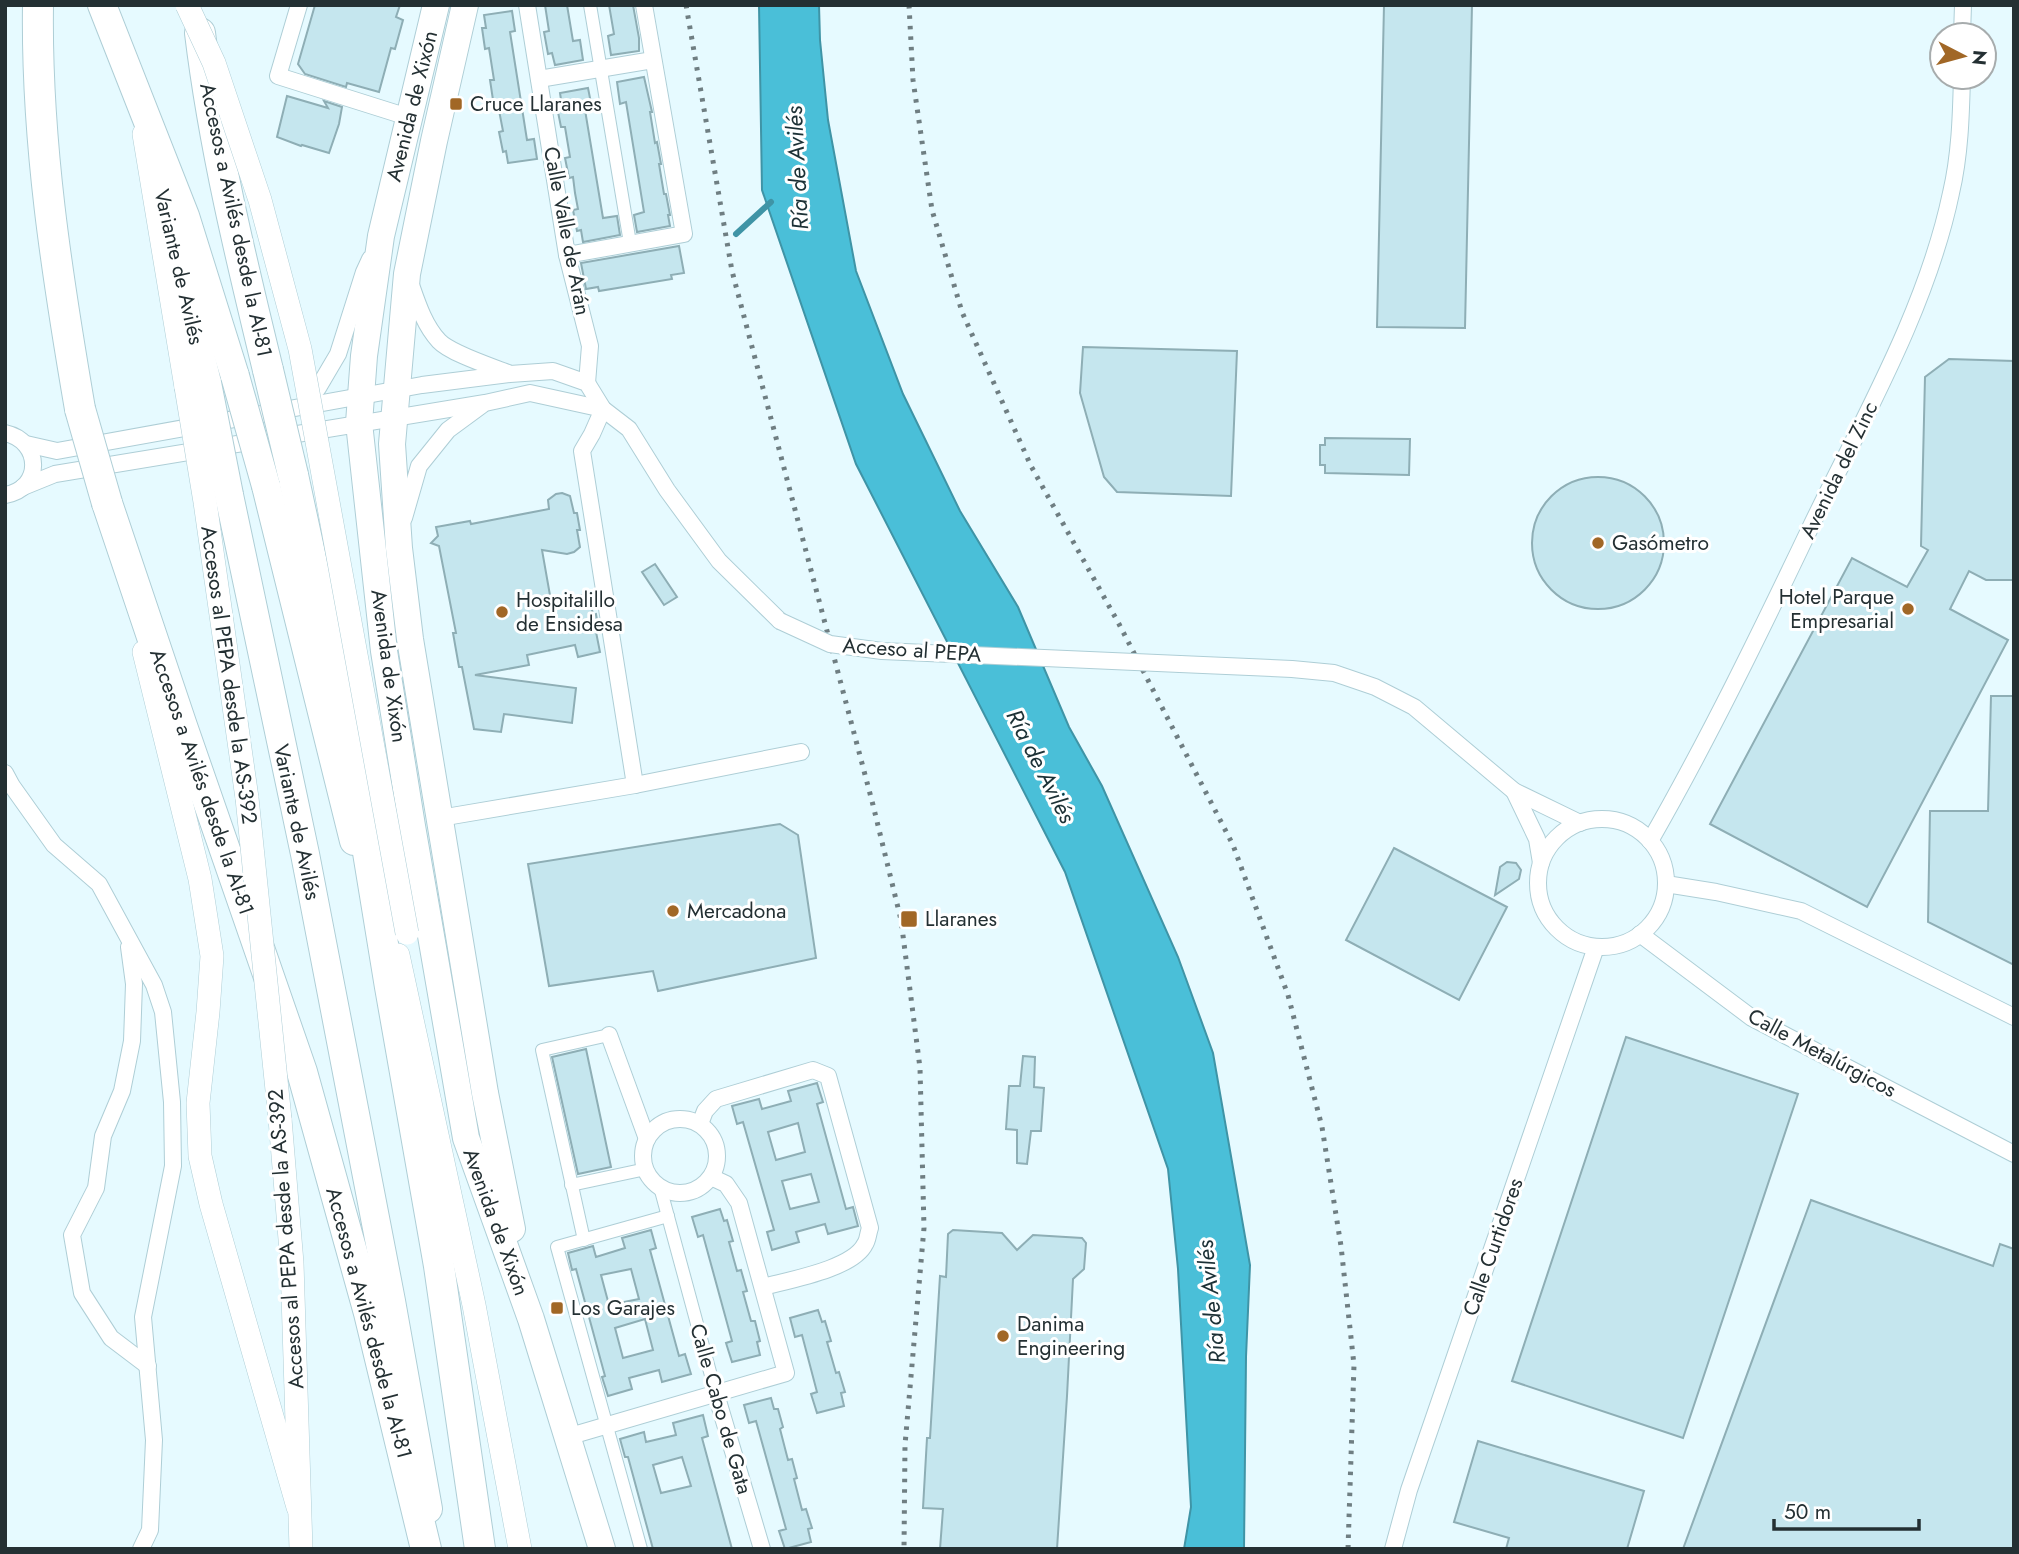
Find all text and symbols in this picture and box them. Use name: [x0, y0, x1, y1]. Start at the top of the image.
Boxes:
north arrow: [1928, 21, 1998, 91]
street label: Avenida de Xixón: [379, 27, 445, 185]
text: N: [1965, 49, 1994, 67]
street label: Accesos a Avilés desde la AI-81: [192, 80, 280, 360]
place label: Cruce Llaranes: [470, 89, 602, 119]
marker: Cruce Llaranes: [448, 96, 464, 112]
water label: Ría de Avilés: [777, 104, 817, 231]
street label: Calle Valle de Arán: [536, 144, 598, 318]
street label: Variante de Avilés: [147, 186, 211, 348]
street label: Avenida del Zinc: [1793, 396, 1885, 544]
street label: Accesos al PEPA desde la AS-392: [193, 524, 265, 826]
place label: Gasómetro: [1612, 528, 1709, 558]
marker: Gasómetro: [1590, 535, 1606, 551]
place label: Hotel Parque Empresarial: [1779, 582, 1894, 636]
place label: Hospitalillo de Ensidesa: [516, 585, 623, 639]
street label: Avenida de Xixón: [363, 587, 415, 745]
marker: Hotel Parque Empresarial: [1900, 601, 1916, 617]
marker: Hospitalillo de Ensidesa: [494, 604, 510, 620]
street label: Acceso al PEPA: [842, 630, 983, 670]
street label: Accesos a Avilés desde la AI-81: [142, 645, 262, 919]
water label: Ría de Avilés: [998, 703, 1085, 830]
street label: Variante de Avilés: [266, 741, 328, 903]
place label: Mercadona: [687, 896, 786, 926]
marker: Mercadona: [665, 903, 681, 919]
place label: Llaranes: [925, 904, 997, 934]
marker: Llaranes: [899, 909, 919, 929]
street label: Calle Metalúrgicos: [1742, 1001, 1902, 1105]
street label: Accesos al PEPA desde la AS-392: [261, 1088, 311, 1390]
street label: Avenida de Xixón: [455, 1144, 537, 1300]
street label: Calle Curtidores: [1455, 1174, 1531, 1320]
street label: Accesos a Avilés desde la AI-81: [318, 1184, 420, 1462]
water label: Ría de Avilés: [1188, 1238, 1234, 1365]
place label: Los Garajes: [571, 1293, 675, 1323]
marker: Los Garajes: [549, 1300, 565, 1316]
place label: Danima Engineering: [1017, 1309, 1125, 1363]
street label: Calle Cabo de Gata: [682, 1320, 760, 1498]
marker: Danima Engineering: [995, 1328, 1011, 1344]
scale bar: [1774, 1488, 1919, 1532]
text: 50 m: [1784, 1497, 1831, 1527]

